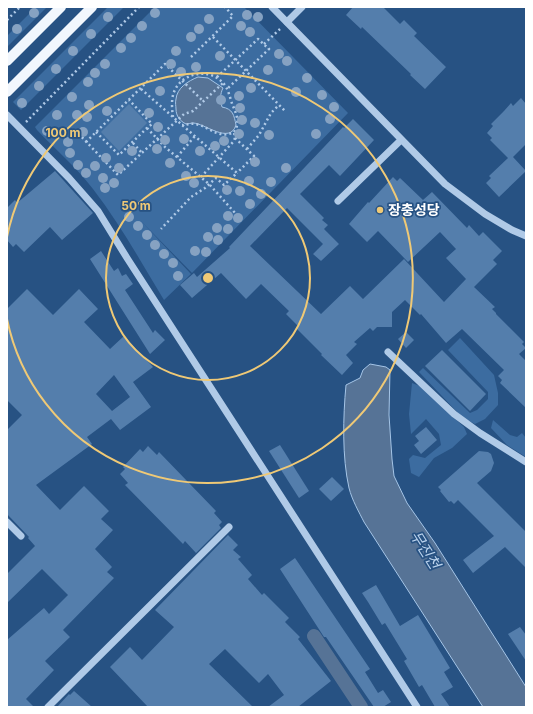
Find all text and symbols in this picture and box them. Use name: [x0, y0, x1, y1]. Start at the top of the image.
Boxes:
text: 100 m: [45, 125, 81, 140]
text: 50 m: [121, 198, 151, 213]
place label: 장충성당: [388, 201, 440, 218]
marker: 장충성당: [375, 205, 385, 215]
centre of rings: [201, 271, 215, 285]
water label: 무진천: [406, 527, 446, 574]

